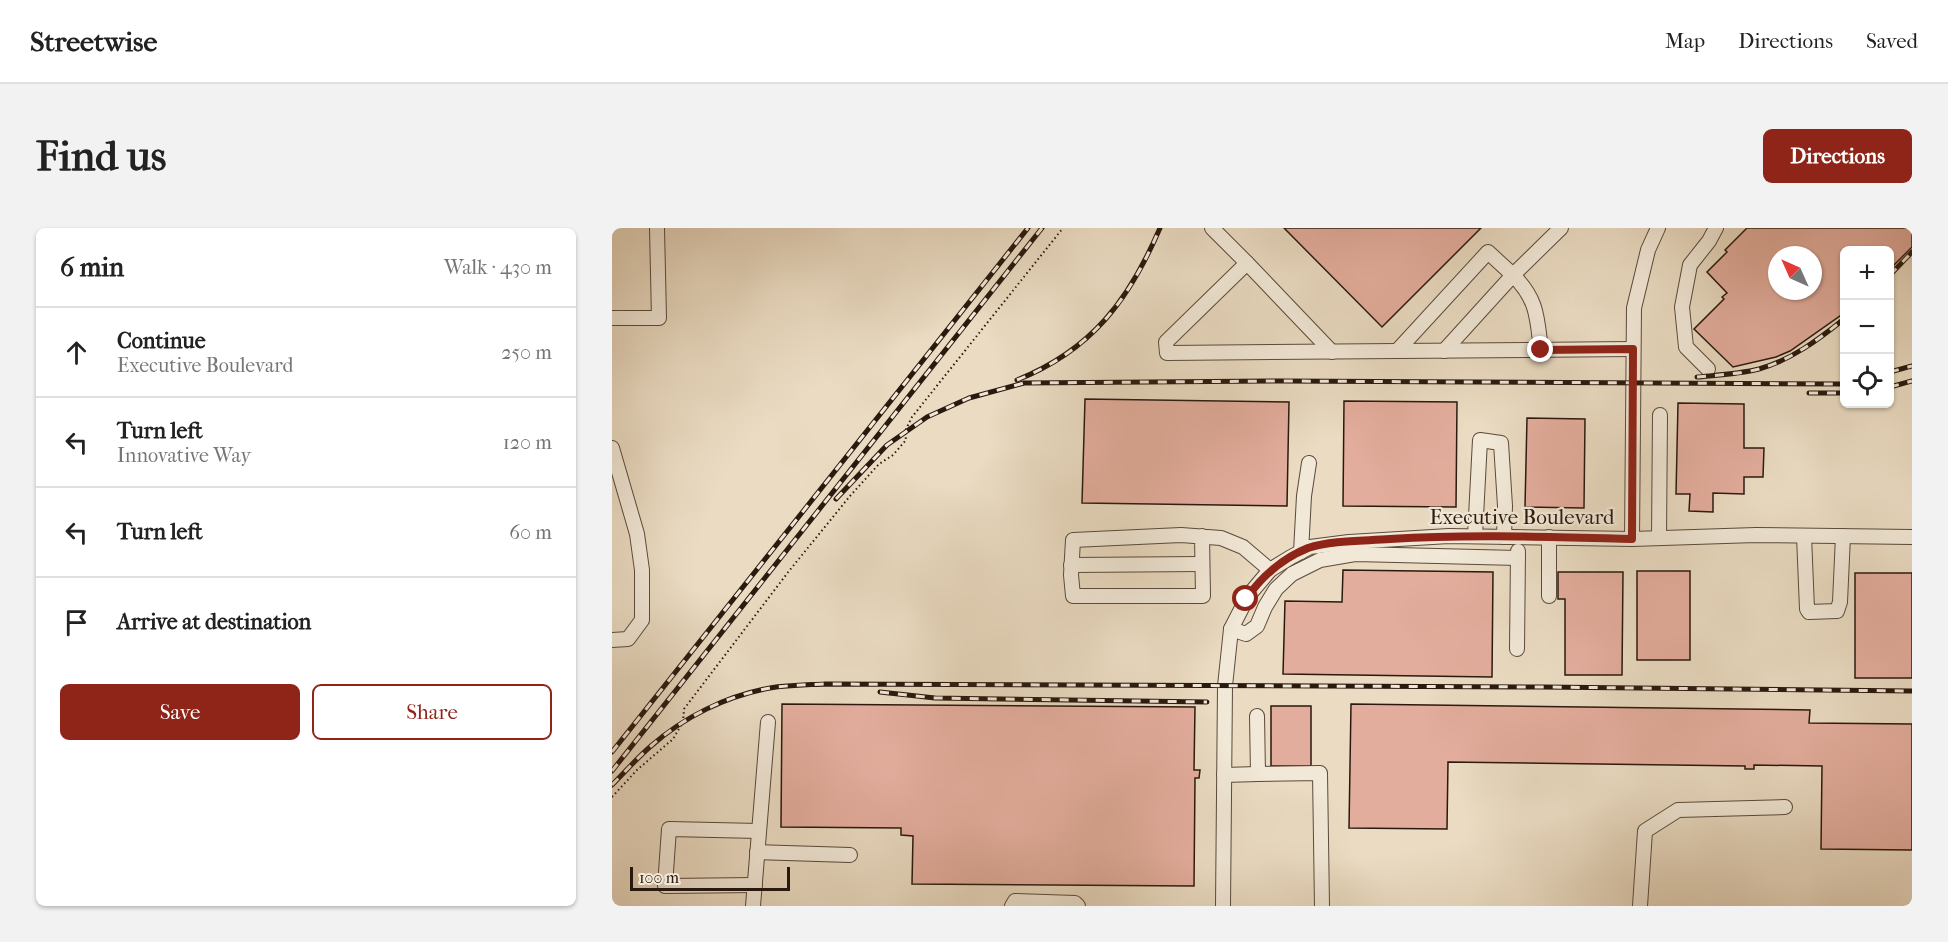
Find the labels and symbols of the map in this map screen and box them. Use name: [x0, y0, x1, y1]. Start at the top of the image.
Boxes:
north arrow: [1768, 246, 1822, 300]
route end: [1527, 336, 1553, 362]
street label: Executive Boulevard: [1429, 505, 1615, 529]
route start: [1232, 585, 1258, 611]
scale bar: [630, 864, 790, 892]

